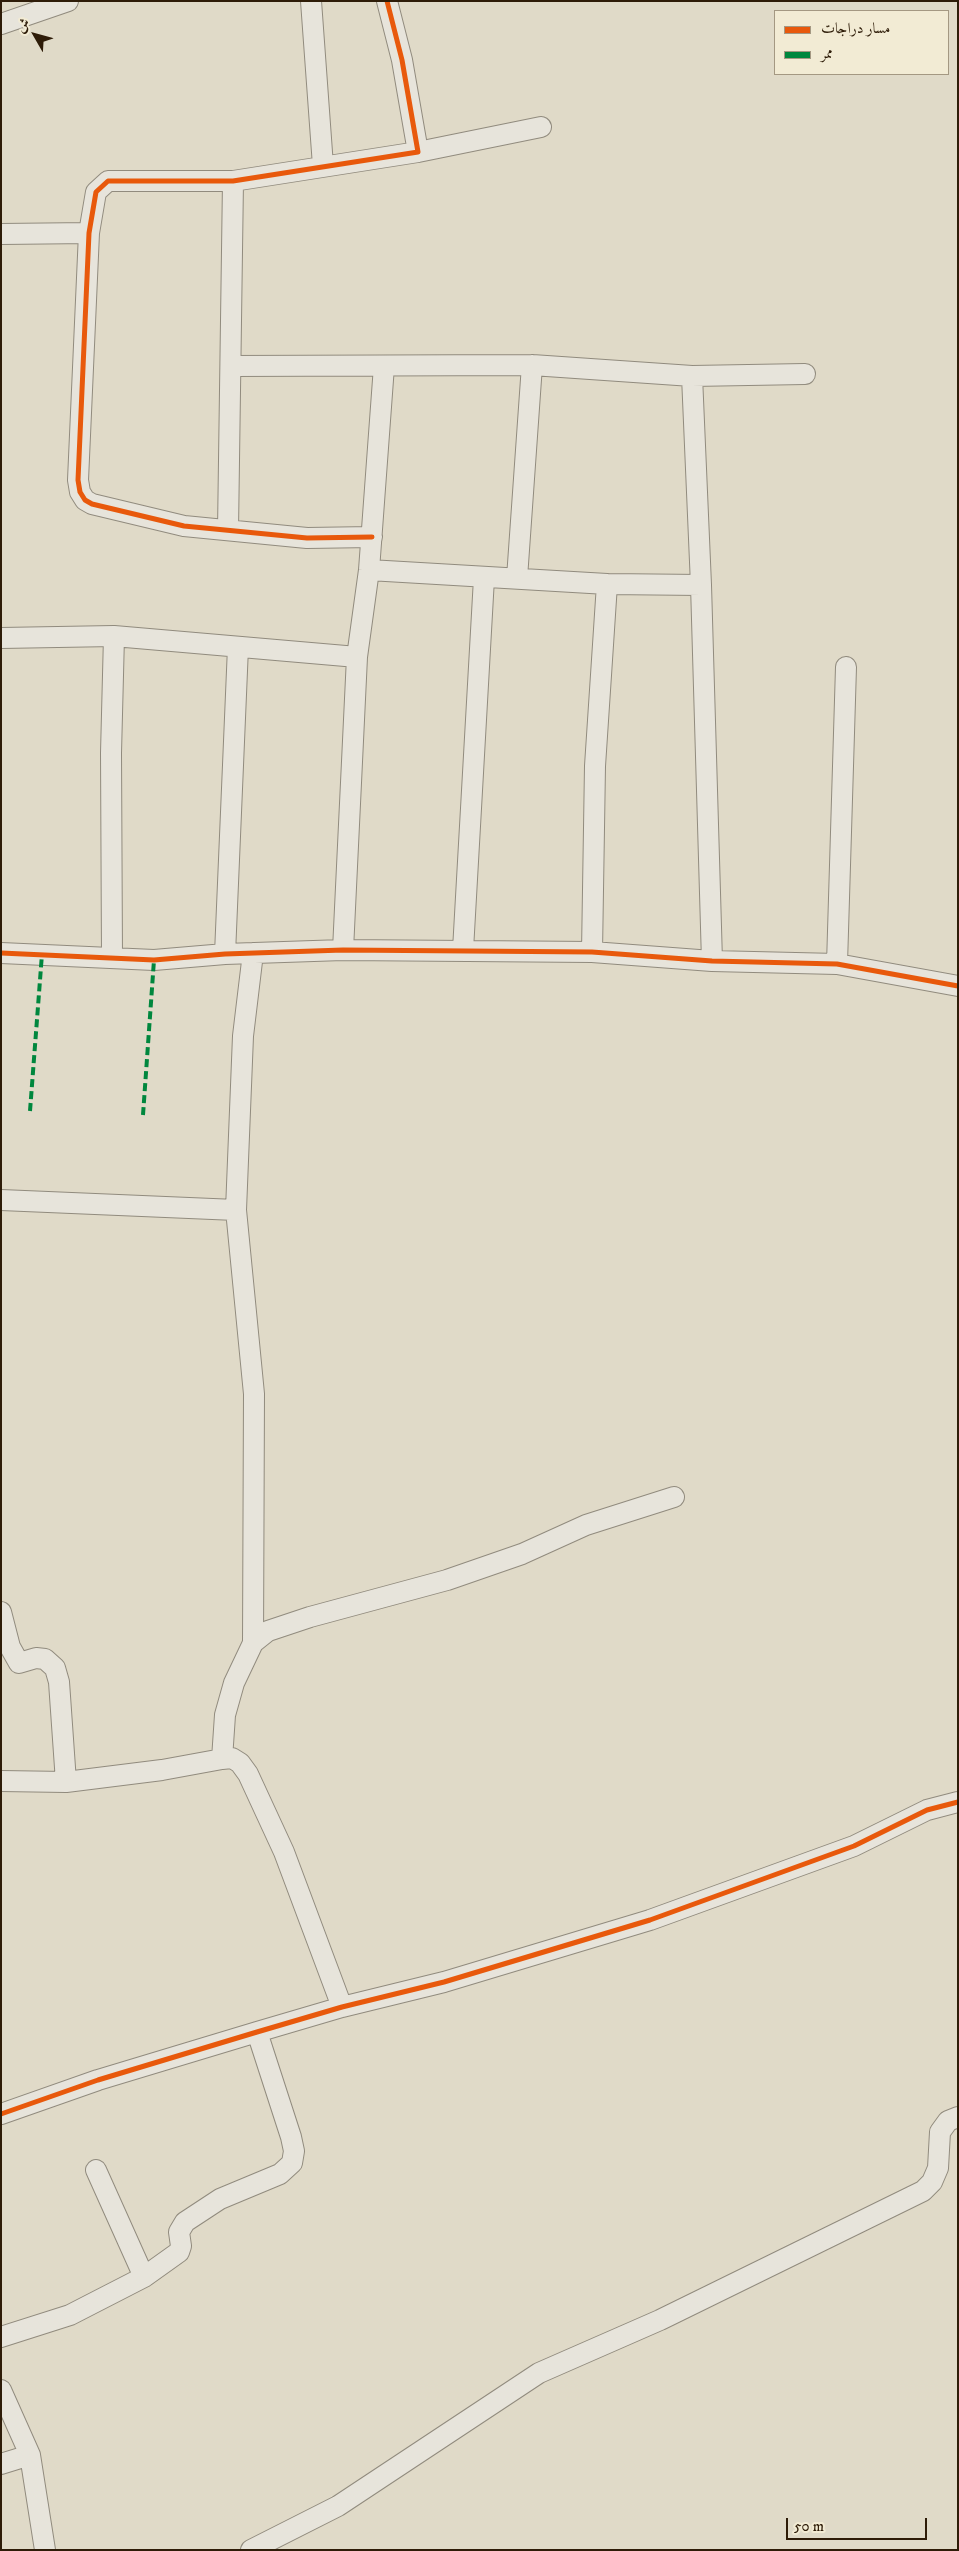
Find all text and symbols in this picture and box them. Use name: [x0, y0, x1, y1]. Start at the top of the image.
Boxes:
north arrow: [10, 10, 60, 60]
legend: [774, 10, 949, 75]
text: ش: [12, 15, 35, 37]
text: مسار دراجات: [821, 19, 890, 38]
text: ممر: [821, 44, 833, 63]
scale bar: [789, 2508, 930, 2540]
text: 50 m: [794, 2517, 824, 2536]

